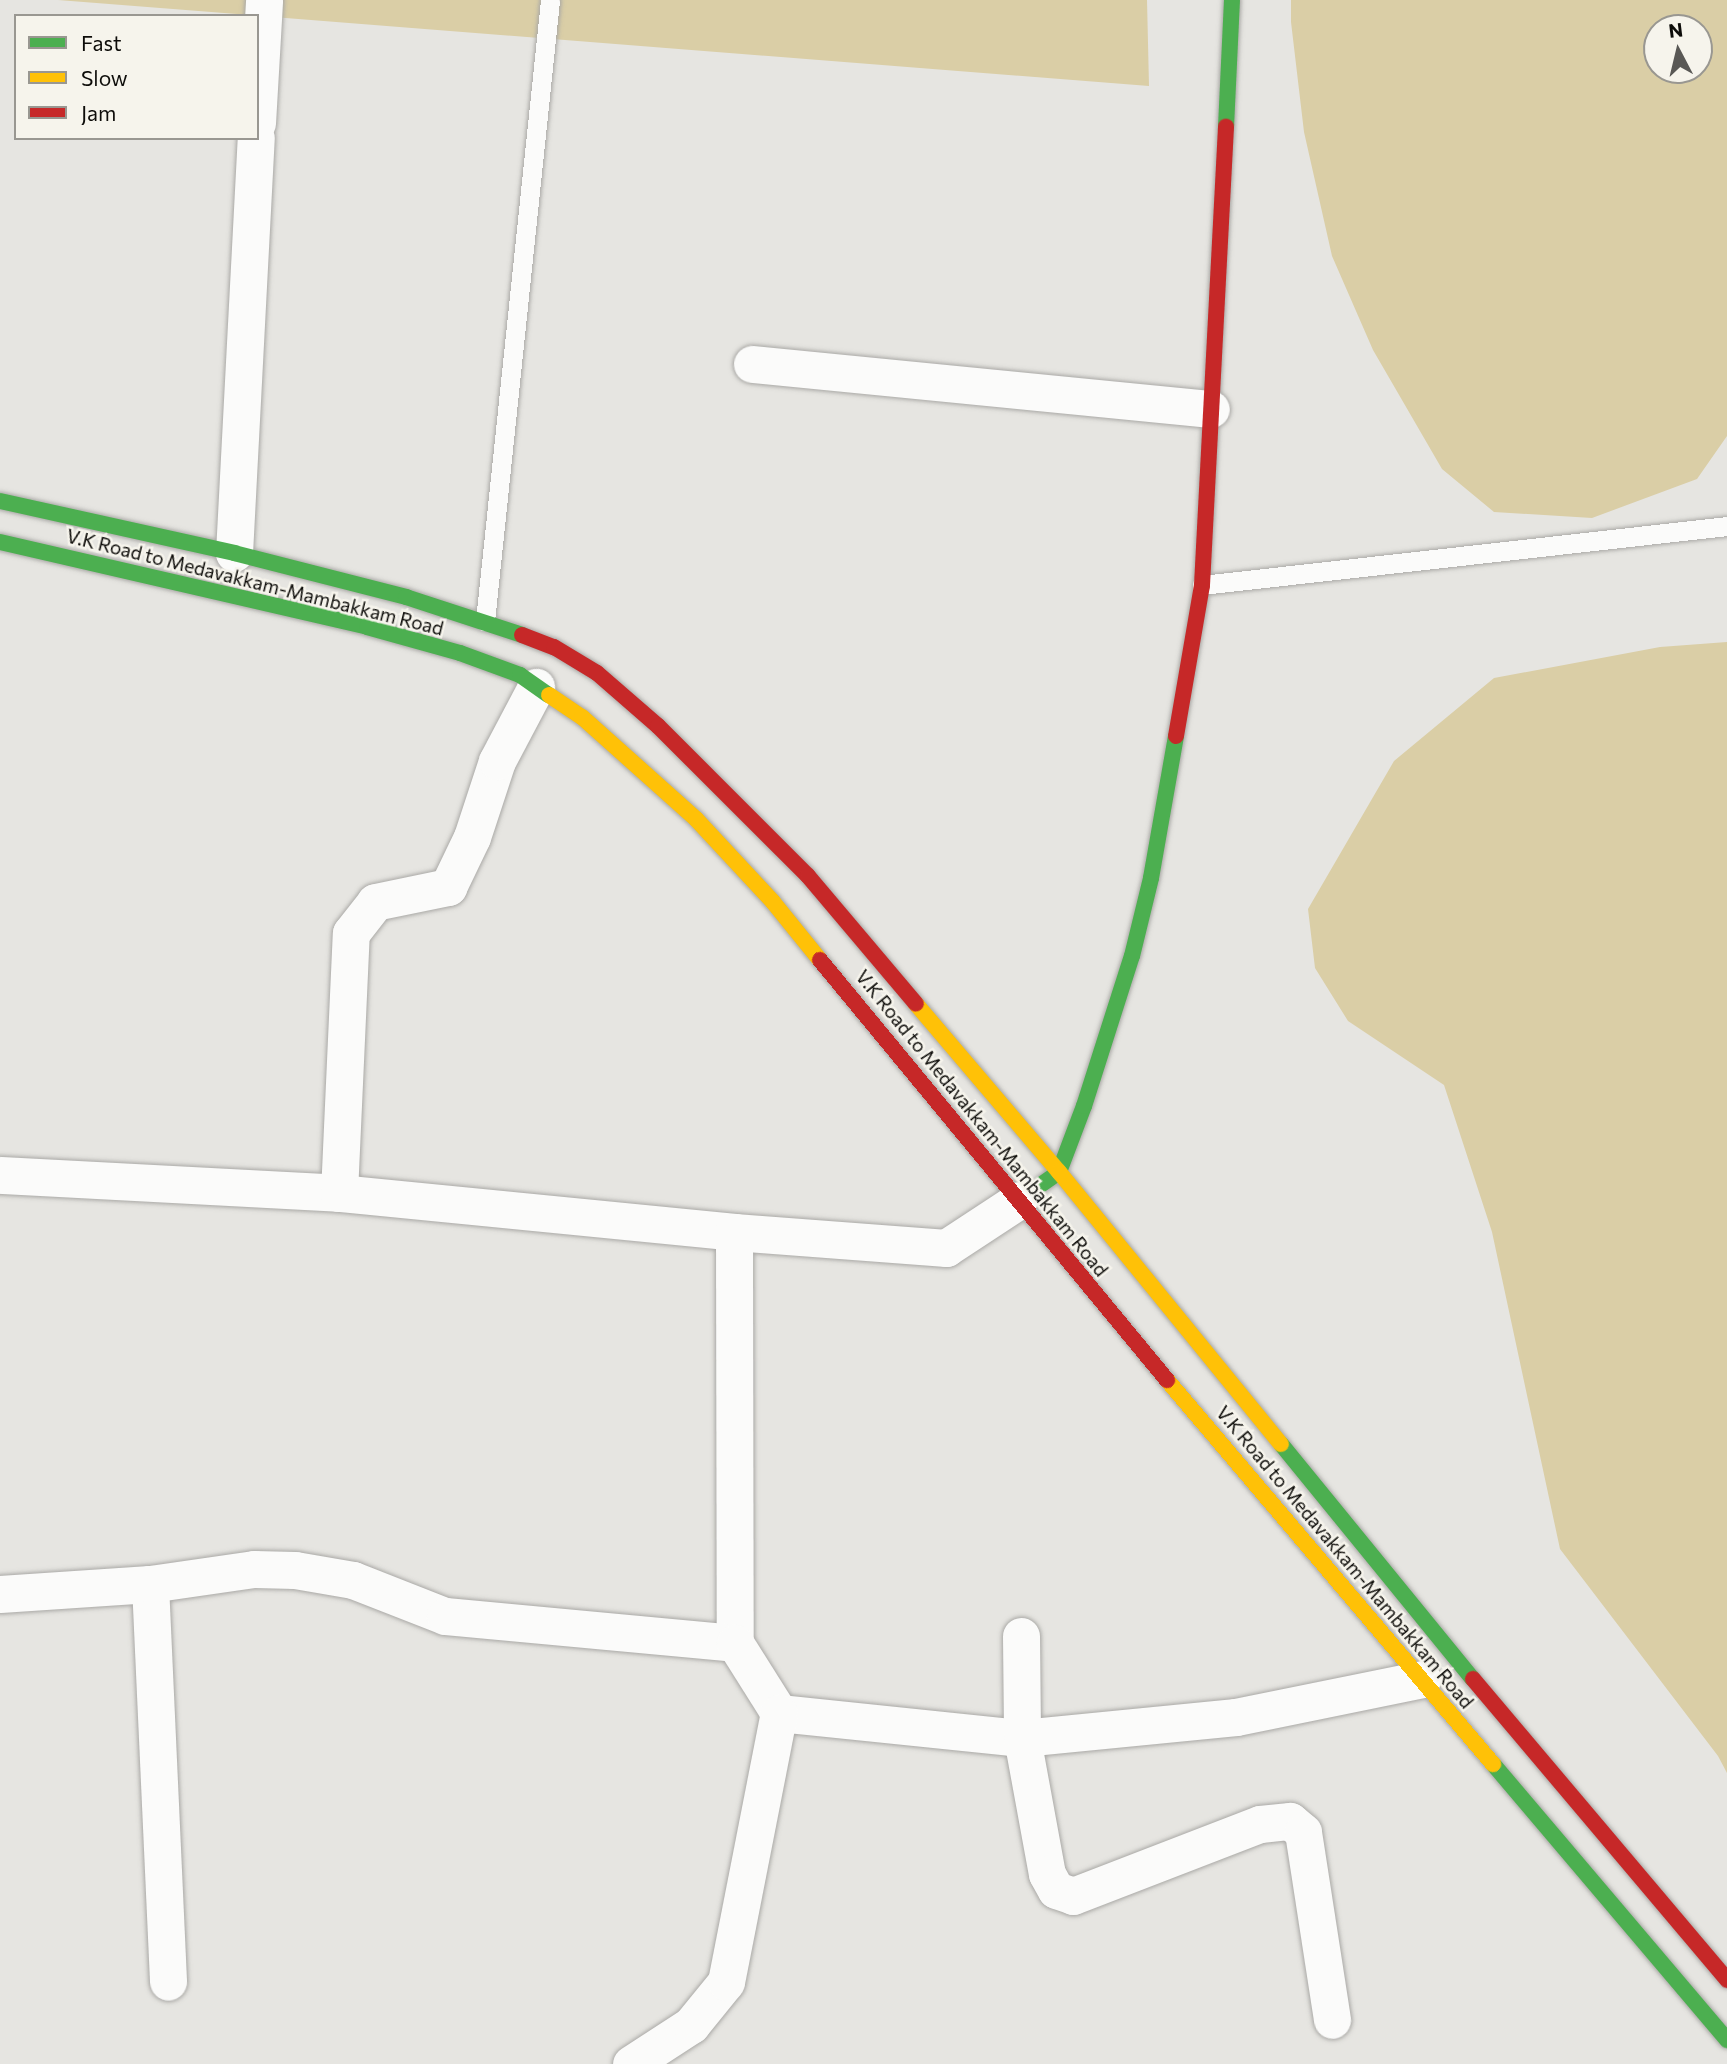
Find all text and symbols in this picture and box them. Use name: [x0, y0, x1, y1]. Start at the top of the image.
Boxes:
legend: [14, 14, 259, 140]
north arrow: [1643, 14, 1713, 84]
text: N: [1667, 17, 1684, 42]
text: Fast: [81, 30, 122, 55]
text: Slow: [81, 65, 128, 90]
text: Jam: [81, 100, 116, 125]
street label: V.K Road to Medavakkam-Mambakkam Road: [64, 524, 446, 640]
street label: V.K Road to Medavakkam-Mambakkam Road: [851, 965, 1113, 1281]
street label: V.K Road to Medavakkam-Mambakkam Road: [1212, 1401, 1478, 1713]

